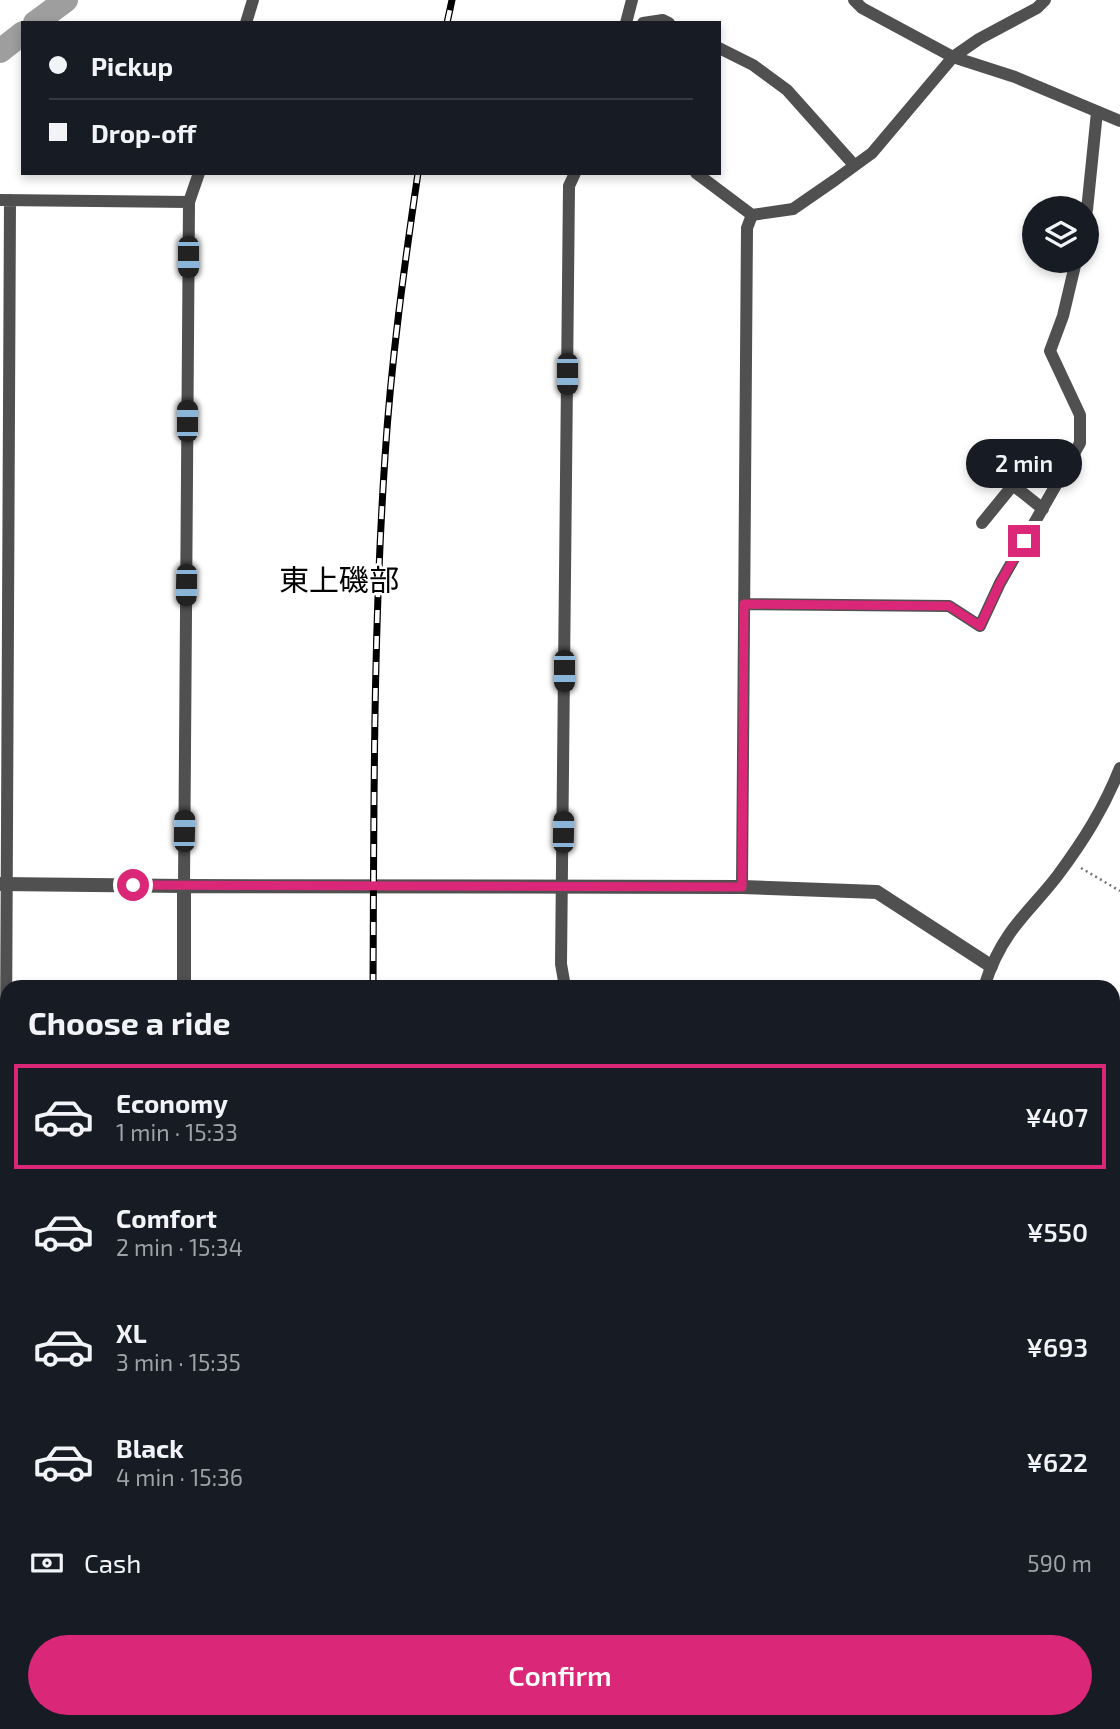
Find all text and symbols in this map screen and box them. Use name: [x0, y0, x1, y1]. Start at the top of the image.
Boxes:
text: Pickup: [91, 50, 173, 81]
text: Drop-off: [91, 117, 196, 148]
map controls: [1022, 196, 1099, 273]
button: layers: [1022, 196, 1099, 273]
car: [178, 236, 199, 278]
car: [557, 353, 578, 395]
car: [177, 400, 198, 442]
callout: 2 min: [966, 440, 1082, 489]
text: 2 min: [995, 449, 1053, 477]
route end: [1008, 525, 1040, 557]
district label: 東上磯部: [279, 561, 399, 597]
car: [176, 564, 197, 606]
car: [554, 650, 575, 692]
car: [174, 810, 195, 852]
car: [553, 811, 574, 853]
route start: [117, 869, 149, 901]
text: Choose a ride: [28, 1003, 231, 1041]
icon: car: [32, 1085, 95, 1148]
text: Economy: [116, 1087, 228, 1118]
text: ¥407: [1025, 1101, 1088, 1132]
text: 1 min · 15:33: [116, 1118, 238, 1146]
icon: car: [32, 1200, 95, 1263]
text: Comfort: [116, 1202, 217, 1233]
text: ¥550: [1027, 1216, 1088, 1247]
text: 2 min · 15:34: [116, 1233, 243, 1261]
icon: car: [32, 1315, 95, 1378]
text: XL: [116, 1317, 147, 1348]
text: ¥693: [1026, 1331, 1088, 1362]
text: 3 min · 15:35: [116, 1348, 241, 1376]
icon: car: [32, 1430, 95, 1493]
text: Black: [116, 1432, 184, 1463]
text: ¥622: [1026, 1446, 1088, 1477]
text: 4 min · 15:36: [116, 1463, 243, 1491]
icon: cash: [28, 1544, 66, 1582]
text: Cash: [84, 1547, 141, 1578]
text: 590 m: [1027, 1549, 1092, 1577]
button: Confirm: [28, 1635, 1092, 1715]

